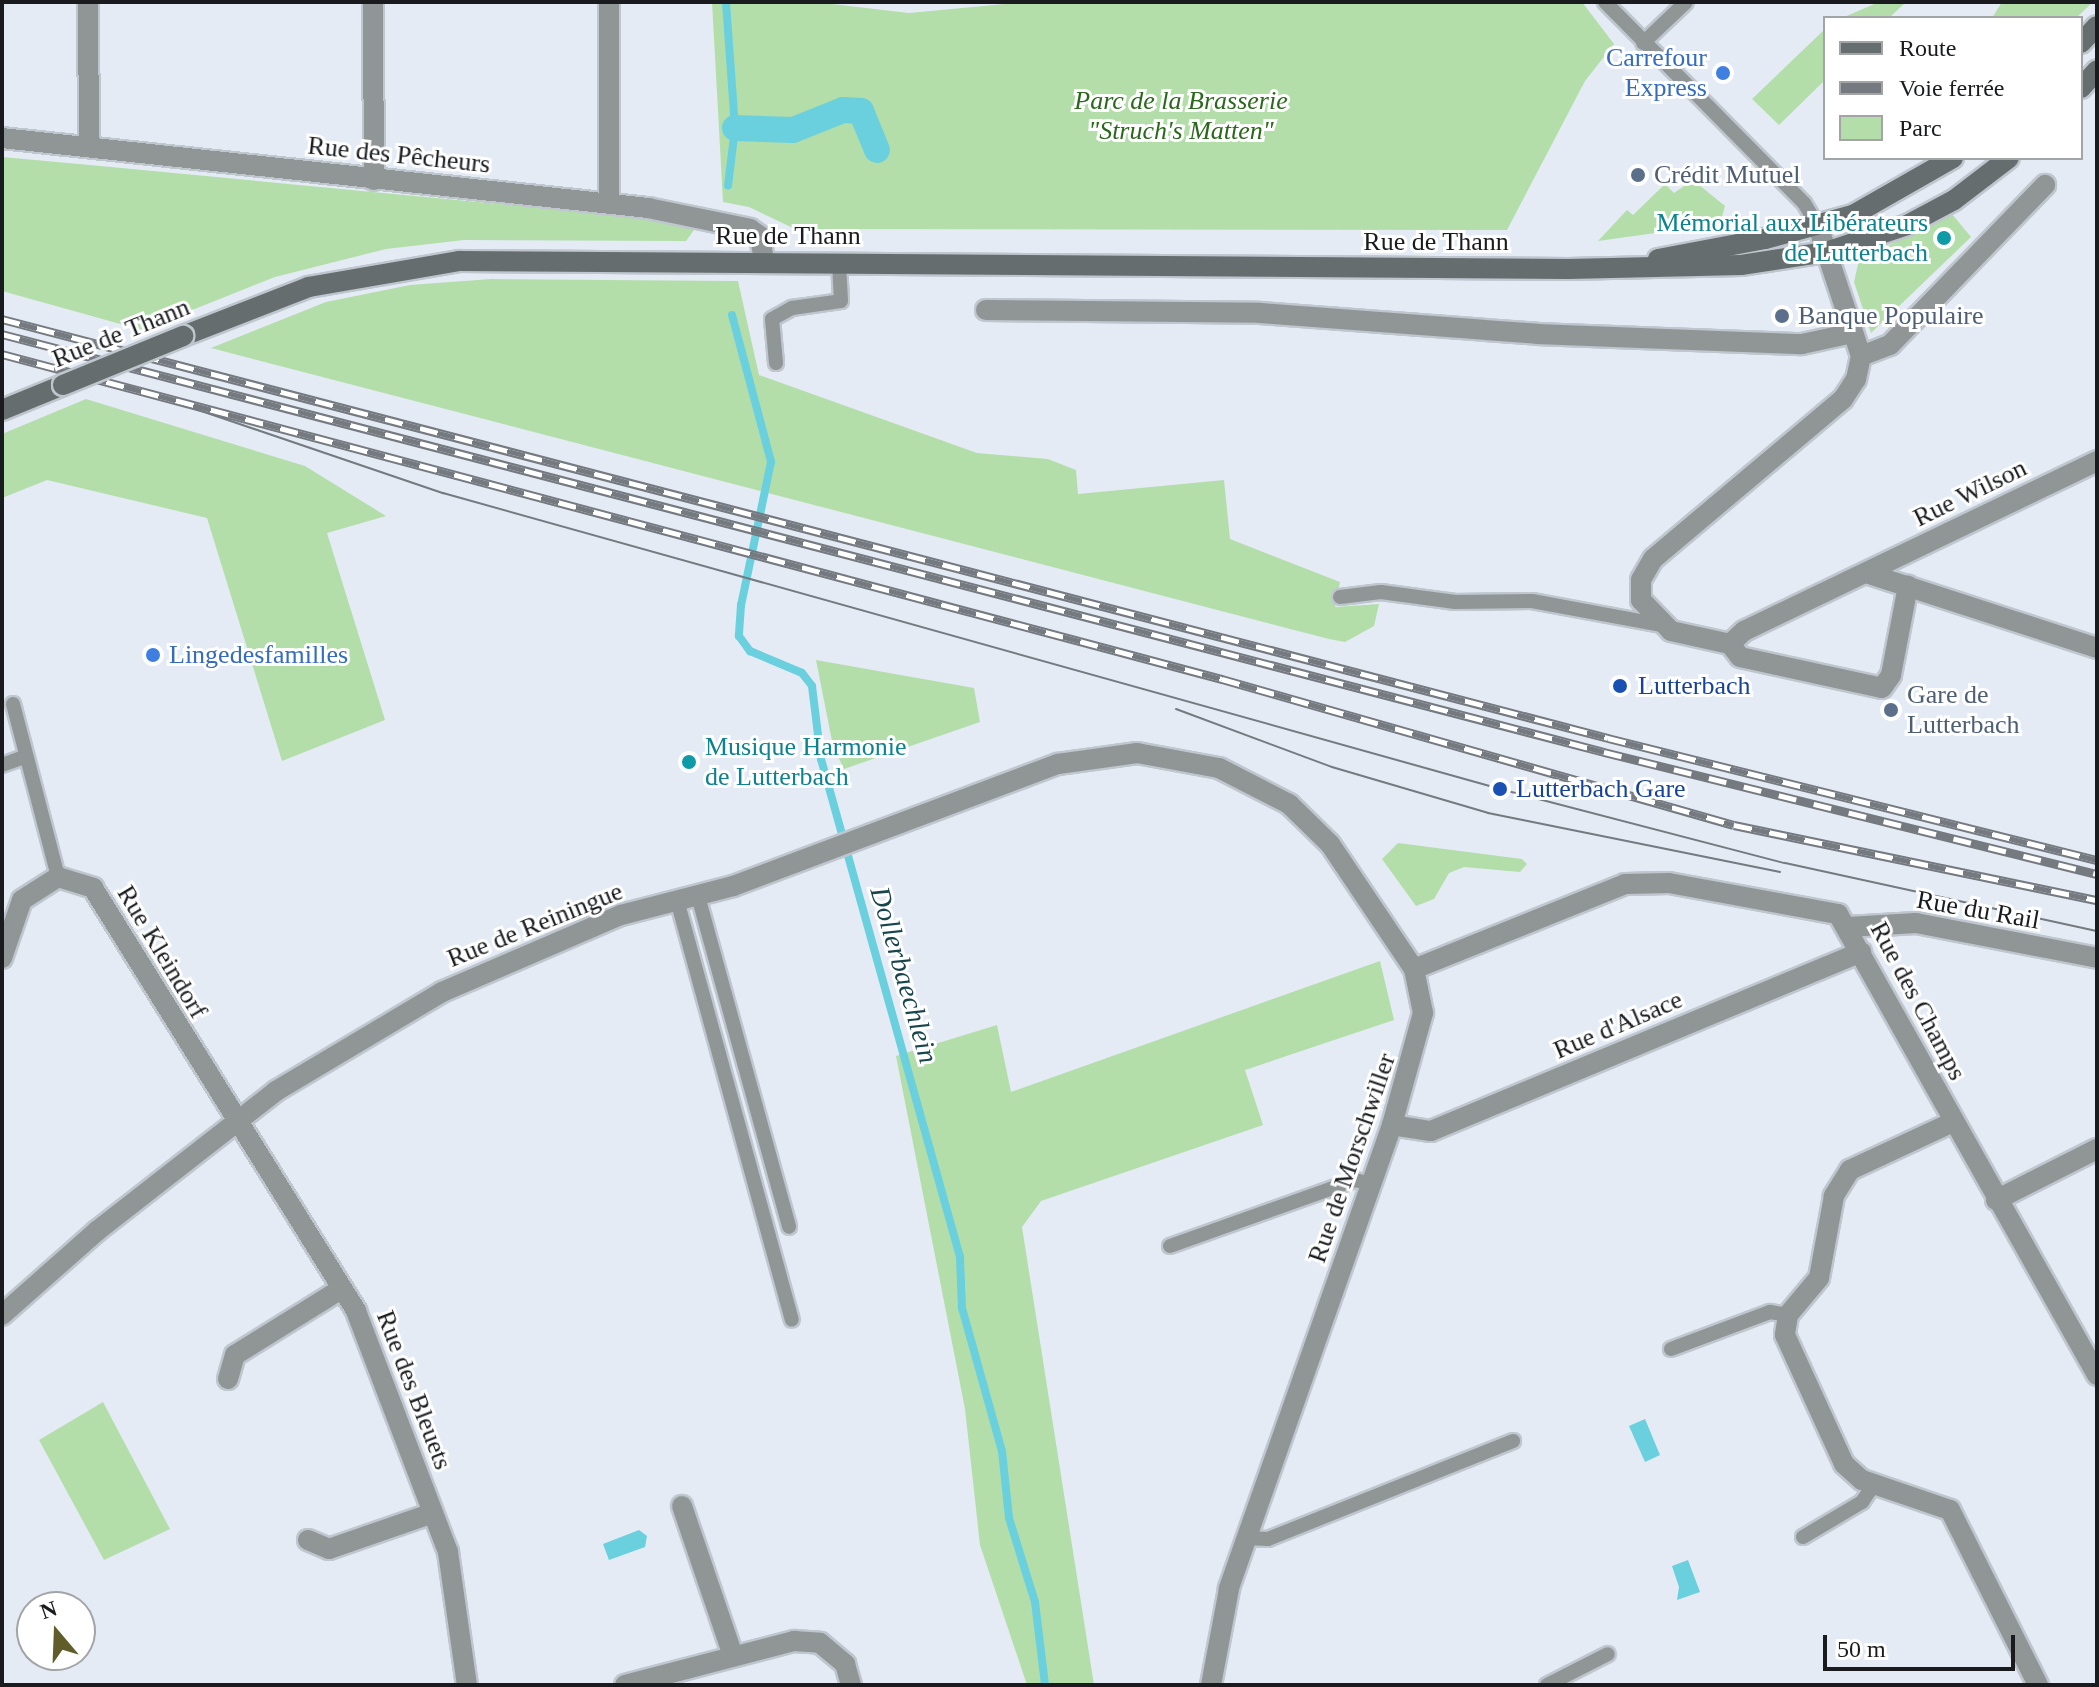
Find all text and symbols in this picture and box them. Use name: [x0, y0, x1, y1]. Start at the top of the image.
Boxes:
legend: [1823, 16, 2083, 160]
text: Route: [1899, 35, 1956, 61]
place label: Carrefour Express: [1606, 42, 1707, 104]
marker: Carrefour Express: [1714, 64, 1732, 82]
text: Voie ferrée: [1899, 75, 2005, 101]
park label: Parc de la Brasserie "Struch's Matten": [1074, 85, 1288, 146]
text: Parc: [1899, 115, 1942, 141]
street label: Rue des Pêcheurs: [306, 130, 492, 180]
place label: Crédit Mutuel: [1654, 159, 1801, 191]
marker: Crédit Mutuel: [1629, 166, 1647, 184]
place label: Mémorial aux Libérateurs de Lutterbach: [1657, 207, 1928, 268]
street label: Rue de Thann: [715, 220, 861, 252]
street label: Rue de Thann: [1363, 226, 1509, 258]
marker: Mémorial aux Libérateurs de Lutterbach: [1935, 229, 1953, 247]
street label: Rue de Thann: [48, 291, 194, 375]
place label: Banque Populaire: [1798, 300, 1984, 332]
marker: Banque Populaire: [1773, 307, 1791, 325]
street label: Rue Wilson: [1908, 452, 2032, 534]
place label: Lingedesfamilles: [169, 639, 348, 671]
marker: Lingedesfamilles: [144, 646, 162, 664]
place label: Lutterbach: [1638, 670, 1751, 702]
marker: Lutterbach: [1609, 675, 1631, 697]
place label: Gare de Lutterbach: [1907, 679, 2020, 740]
marker: Gare de Lutterbach: [1882, 701, 1900, 719]
place label: Musique Harmonie de Lutterbach: [705, 731, 906, 792]
marker: Musique Harmonie de Lutterbach: [680, 753, 698, 771]
place label: Lutterbach Gare: [1516, 773, 1686, 805]
marker: Lutterbach Gare: [1491, 780, 1509, 798]
street label: Rue de Reiningue: [443, 876, 627, 974]
street label: Rue Kleindorf: [110, 880, 214, 1024]
water label: Dollerbaechlein: [863, 883, 945, 1067]
street label: Rue du Rail: [1914, 884, 2042, 936]
street label: Rue des Champs: [1863, 917, 1973, 1085]
street label: Rue d'Alsace: [1549, 984, 1687, 1066]
street label: Rue de Morschwiller: [1302, 1049, 1402, 1267]
street label: Rue des Bleuets: [369, 1306, 459, 1474]
north arrow: [16, 1591, 96, 1671]
text: N: [37, 1595, 60, 1624]
scale bar: [1827, 1619, 2019, 1669]
text: 50 m: [1837, 1636, 1886, 1662]

